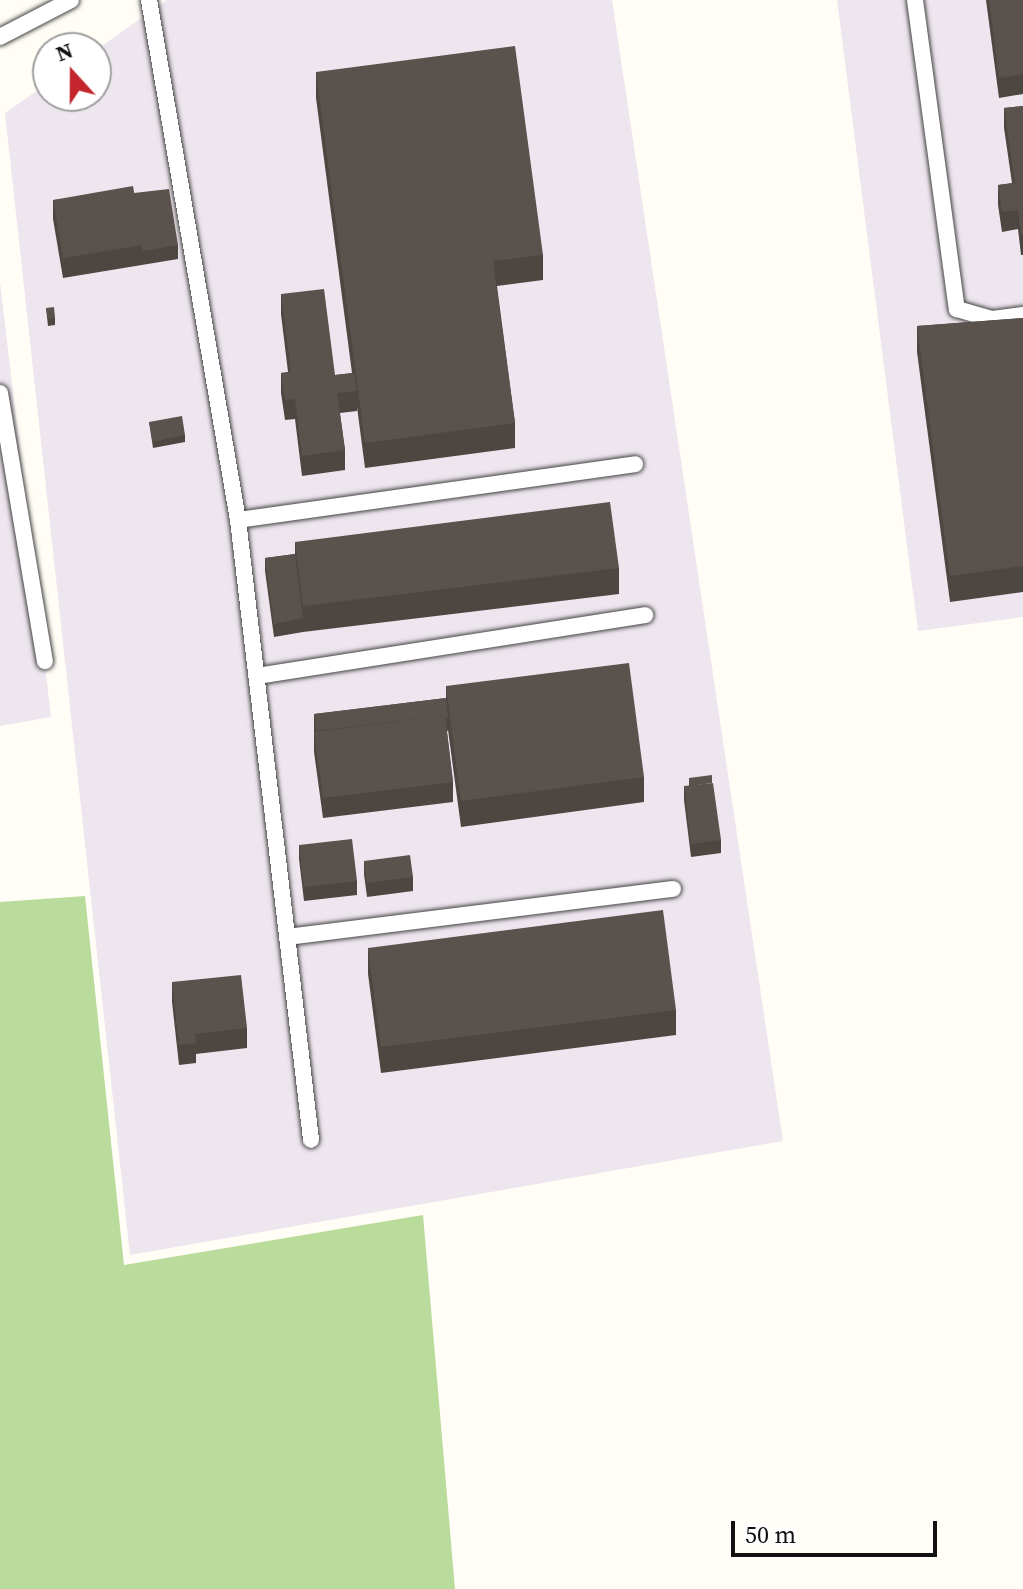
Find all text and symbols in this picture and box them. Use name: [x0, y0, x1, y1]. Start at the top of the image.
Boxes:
north arrow: [32, 32, 112, 112]
text: N: [51, 35, 77, 68]
scale bar: [735, 1505, 941, 1555]
text: 50 m: [745, 1518, 796, 1551]

